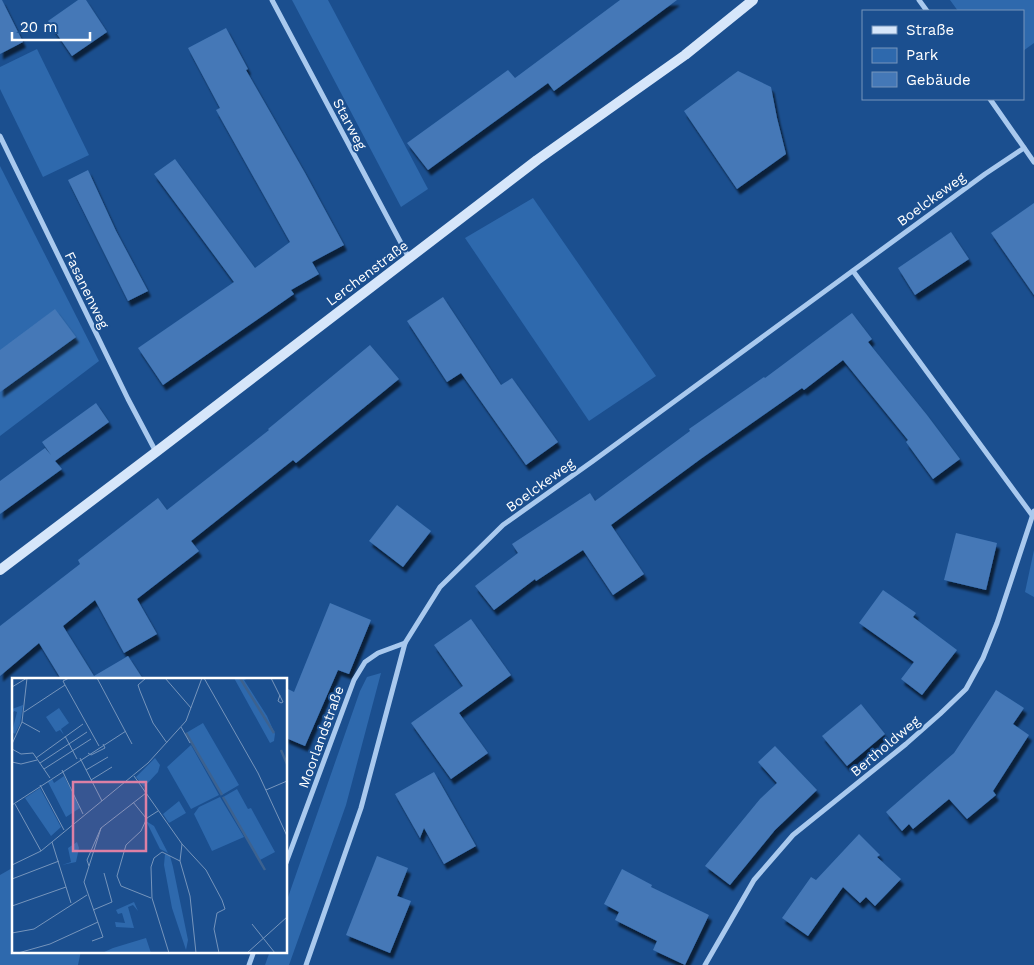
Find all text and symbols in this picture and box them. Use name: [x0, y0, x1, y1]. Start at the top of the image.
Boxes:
scale bar: [12, 10, 90, 42]
legend: [862, 10, 1024, 100]
text: 20 m: [20, 18, 58, 36]
text: Straße: [906, 21, 954, 39]
text: Park: [906, 46, 939, 64]
text: Gebäude: [906, 71, 971, 89]
street label: Starweg: [330, 96, 370, 153]
street label: Boelckeweg: [894, 169, 969, 229]
street label: Lerchenstraße: [323, 237, 411, 309]
street label: Fasanenweg: [62, 249, 113, 331]
street label: Boelckeweg: [503, 455, 578, 515]
inset map: [12, 678, 288, 952]
street label: Moorlandstraße: [295, 684, 347, 790]
street label: Bertholdweg: [847, 712, 923, 780]

